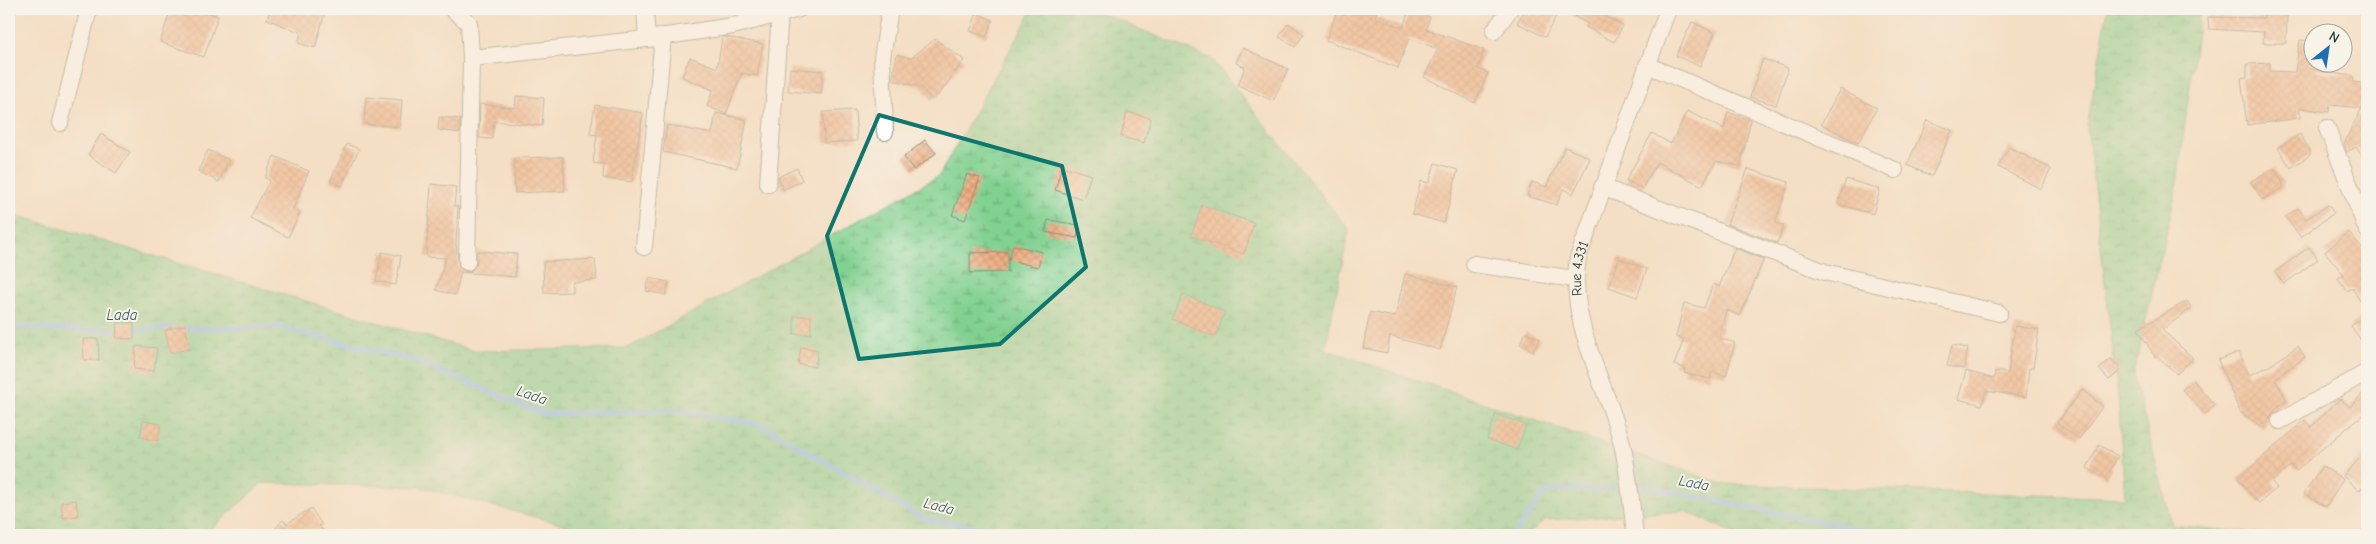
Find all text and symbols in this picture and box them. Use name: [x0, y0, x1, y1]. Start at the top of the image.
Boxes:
north arrow: [2304, 22, 2354, 72]
text: N: [2326, 28, 2342, 47]
street label: Rue 4.331: [1568, 238, 1592, 297]
water label: Lada: [107, 306, 138, 324]
water label: Lada: [515, 381, 550, 409]
water label: Lada: [1677, 471, 1711, 495]
water label: Lada: [922, 494, 956, 519]

